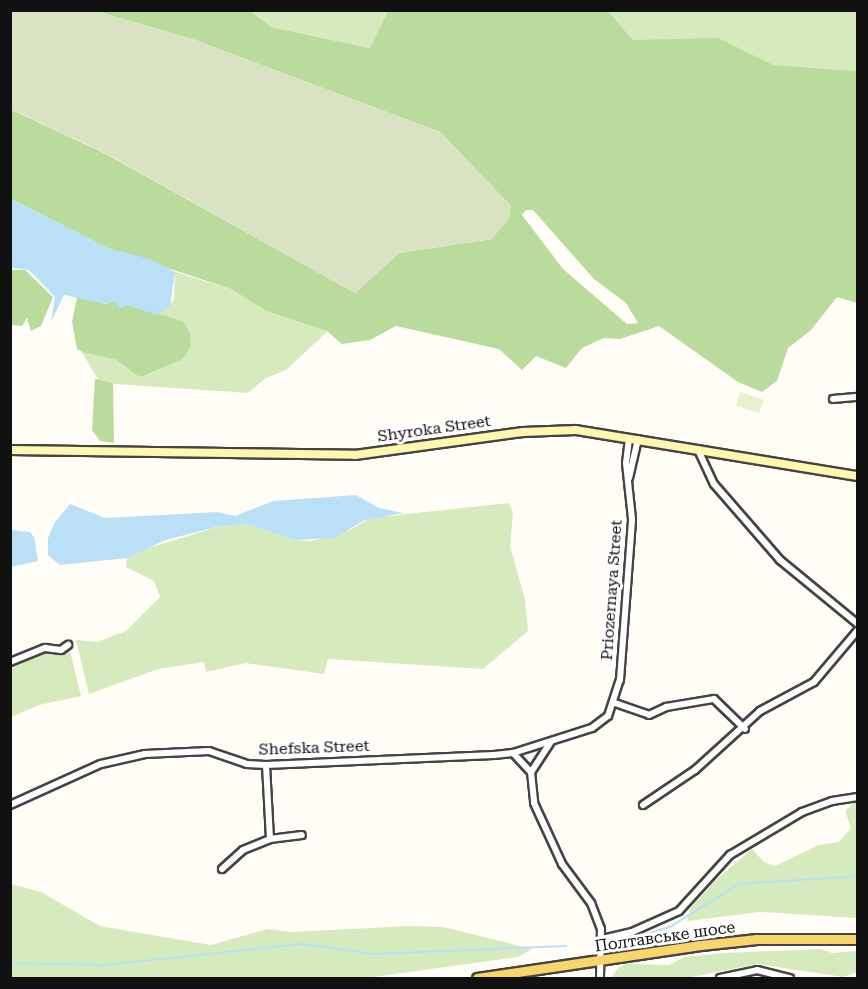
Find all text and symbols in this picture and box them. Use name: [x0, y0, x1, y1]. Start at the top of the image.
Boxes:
street label: Shyroka Street: [376, 412, 492, 446]
street label: Priozernaya Street: [598, 519, 626, 661]
street label: Shefska Street: [258, 736, 370, 760]
street label: Полтавське шосе: [594, 918, 736, 956]

